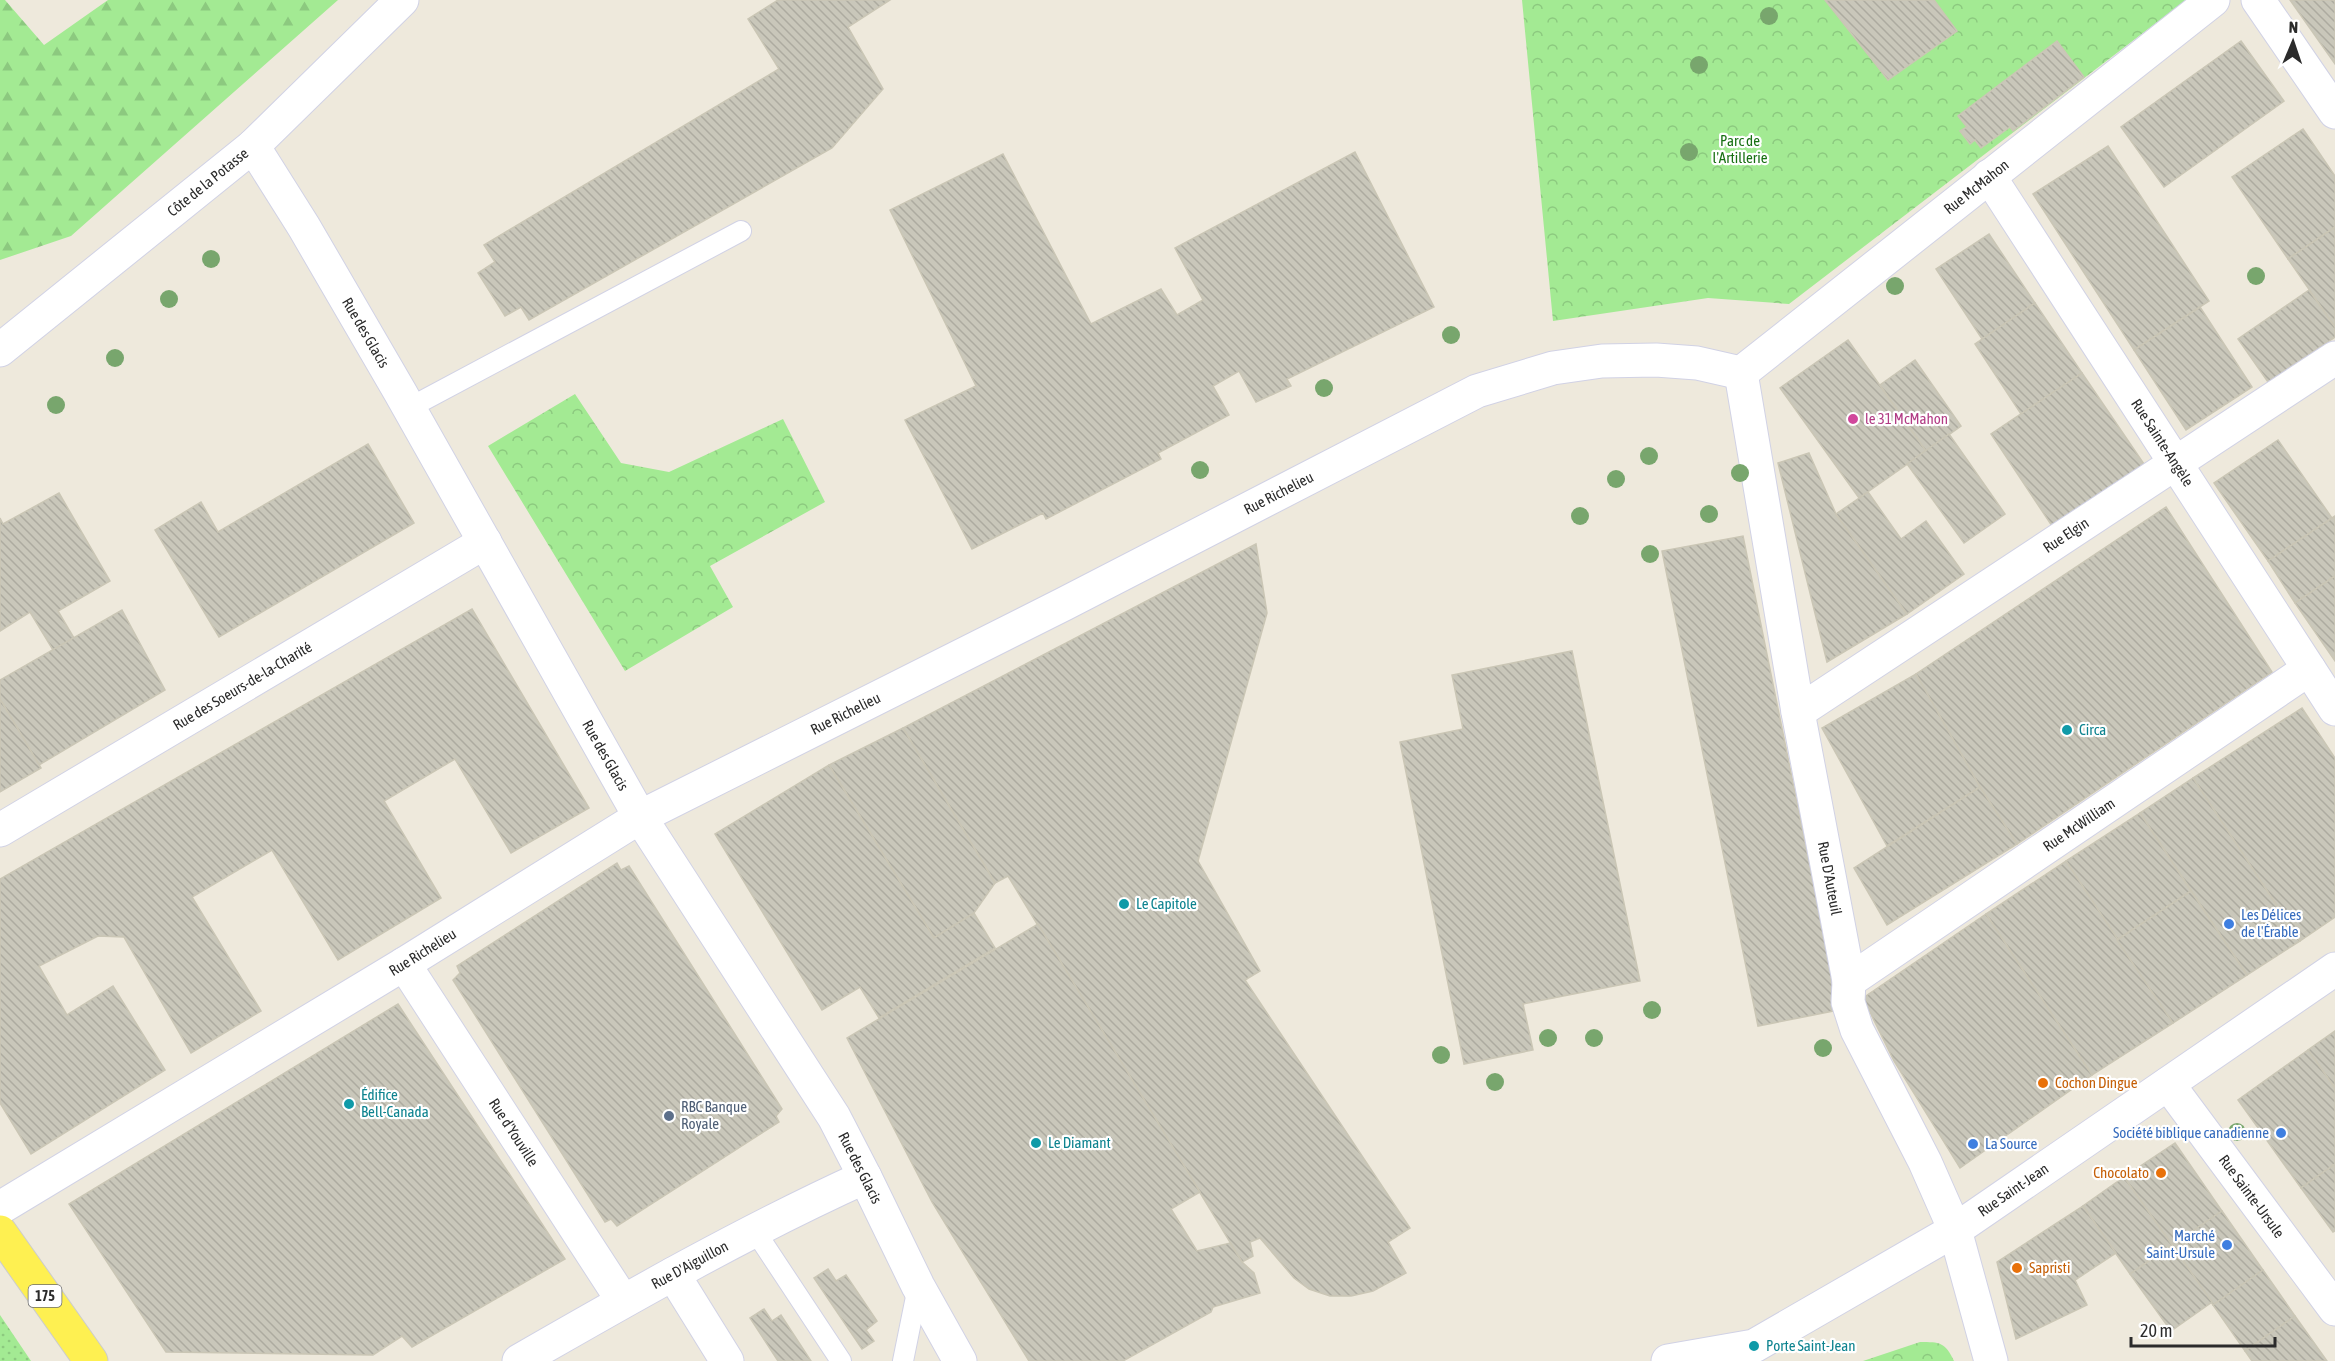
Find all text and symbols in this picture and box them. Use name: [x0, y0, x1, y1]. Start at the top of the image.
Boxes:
north arrow: [2263, 12, 2323, 72]
text: N: [2288, 18, 2299, 36]
park label: Parc de l'Artillerie: [1712, 132, 1768, 166]
street label: Côte de la Potasse: [164, 144, 252, 220]
street label: Rue McMahon: [1940, 156, 2012, 217]
street label: Rue des Glacis: [339, 294, 393, 371]
street label: Rue Sainte-Angèle: [2128, 396, 2197, 489]
place label: le 31 McMahon: [1865, 410, 1948, 427]
marker: le 31 McMahon: [1846, 412, 1860, 426]
street label: Rue Richelieu: [1241, 468, 1316, 518]
street label: Rue Elgin: [2040, 514, 2092, 556]
street label: Rue des Soeurs-de-la-Charité: [170, 638, 315, 733]
street label: Rue Richelieu: [808, 689, 883, 738]
street label: Rue des Glacis: [579, 717, 632, 793]
place label: Circa: [2079, 721, 2106, 738]
marker: Circa: [2060, 723, 2074, 737]
street label: Rue McWilliam: [2040, 794, 2118, 855]
street label: Rue D'Auteuil: [1815, 840, 1845, 917]
place label: Le Capitole: [1136, 895, 1197, 912]
marker: Le Capitole: [1117, 897, 1131, 911]
place label: Les Délices de l'Érable: [2241, 906, 2301, 940]
marker: Les Délices de l'Érable: [2222, 917, 2236, 931]
street label: Rue Richelieu: [386, 925, 459, 979]
place label: Cochon Dingue: [2055, 1074, 2138, 1091]
marker: Cochon Dingue: [2036, 1076, 2050, 1090]
place label: Édifice Bell-Canada: [361, 1086, 429, 1120]
street label: Rue d'Youville: [486, 1095, 542, 1170]
marker: Édifice Bell-Canada: [342, 1097, 356, 1111]
place label: RBC Banque Royale: [681, 1098, 747, 1132]
marker: RBC Banque Royale: [662, 1109, 676, 1123]
place label: Société biblique canadienne: [2113, 1124, 2269, 1141]
marker: Société biblique canadienne: [2274, 1126, 2288, 1140]
street label: Rue des Glacis: [835, 1129, 886, 1206]
place label: Le Diamant: [1048, 1134, 1111, 1151]
place label: La Source: [1985, 1135, 2037, 1152]
marker: Le Diamant: [1029, 1136, 1043, 1150]
marker: La Source: [1966, 1137, 1980, 1151]
street label: Rue Sainte-Ursule: [2216, 1151, 2288, 1241]
street label: Rue Saint-Jean: [1974, 1159, 2051, 1220]
place label: Chocolato: [2093, 1164, 2149, 1181]
marker: Chocolato: [2154, 1166, 2168, 1180]
place label: Marché Saint-Ursule: [2146, 1227, 2215, 1261]
street label: Rue D'Aiguillon: [648, 1237, 731, 1292]
marker: Marché Saint-Ursule: [2220, 1238, 2234, 1252]
place label: Sapristi: [2029, 1259, 2070, 1276]
marker: Sapristi: [2010, 1261, 2024, 1275]
road number: 175: [28, 1285, 62, 1307]
scale bar: [2131, 1310, 2275, 1348]
text: 20 m: [2140, 1320, 2172, 1341]
place label: Porte Saint-Jean: [1766, 1337, 1856, 1354]
marker: Porte Saint-Jean: [1747, 1339, 1761, 1353]

